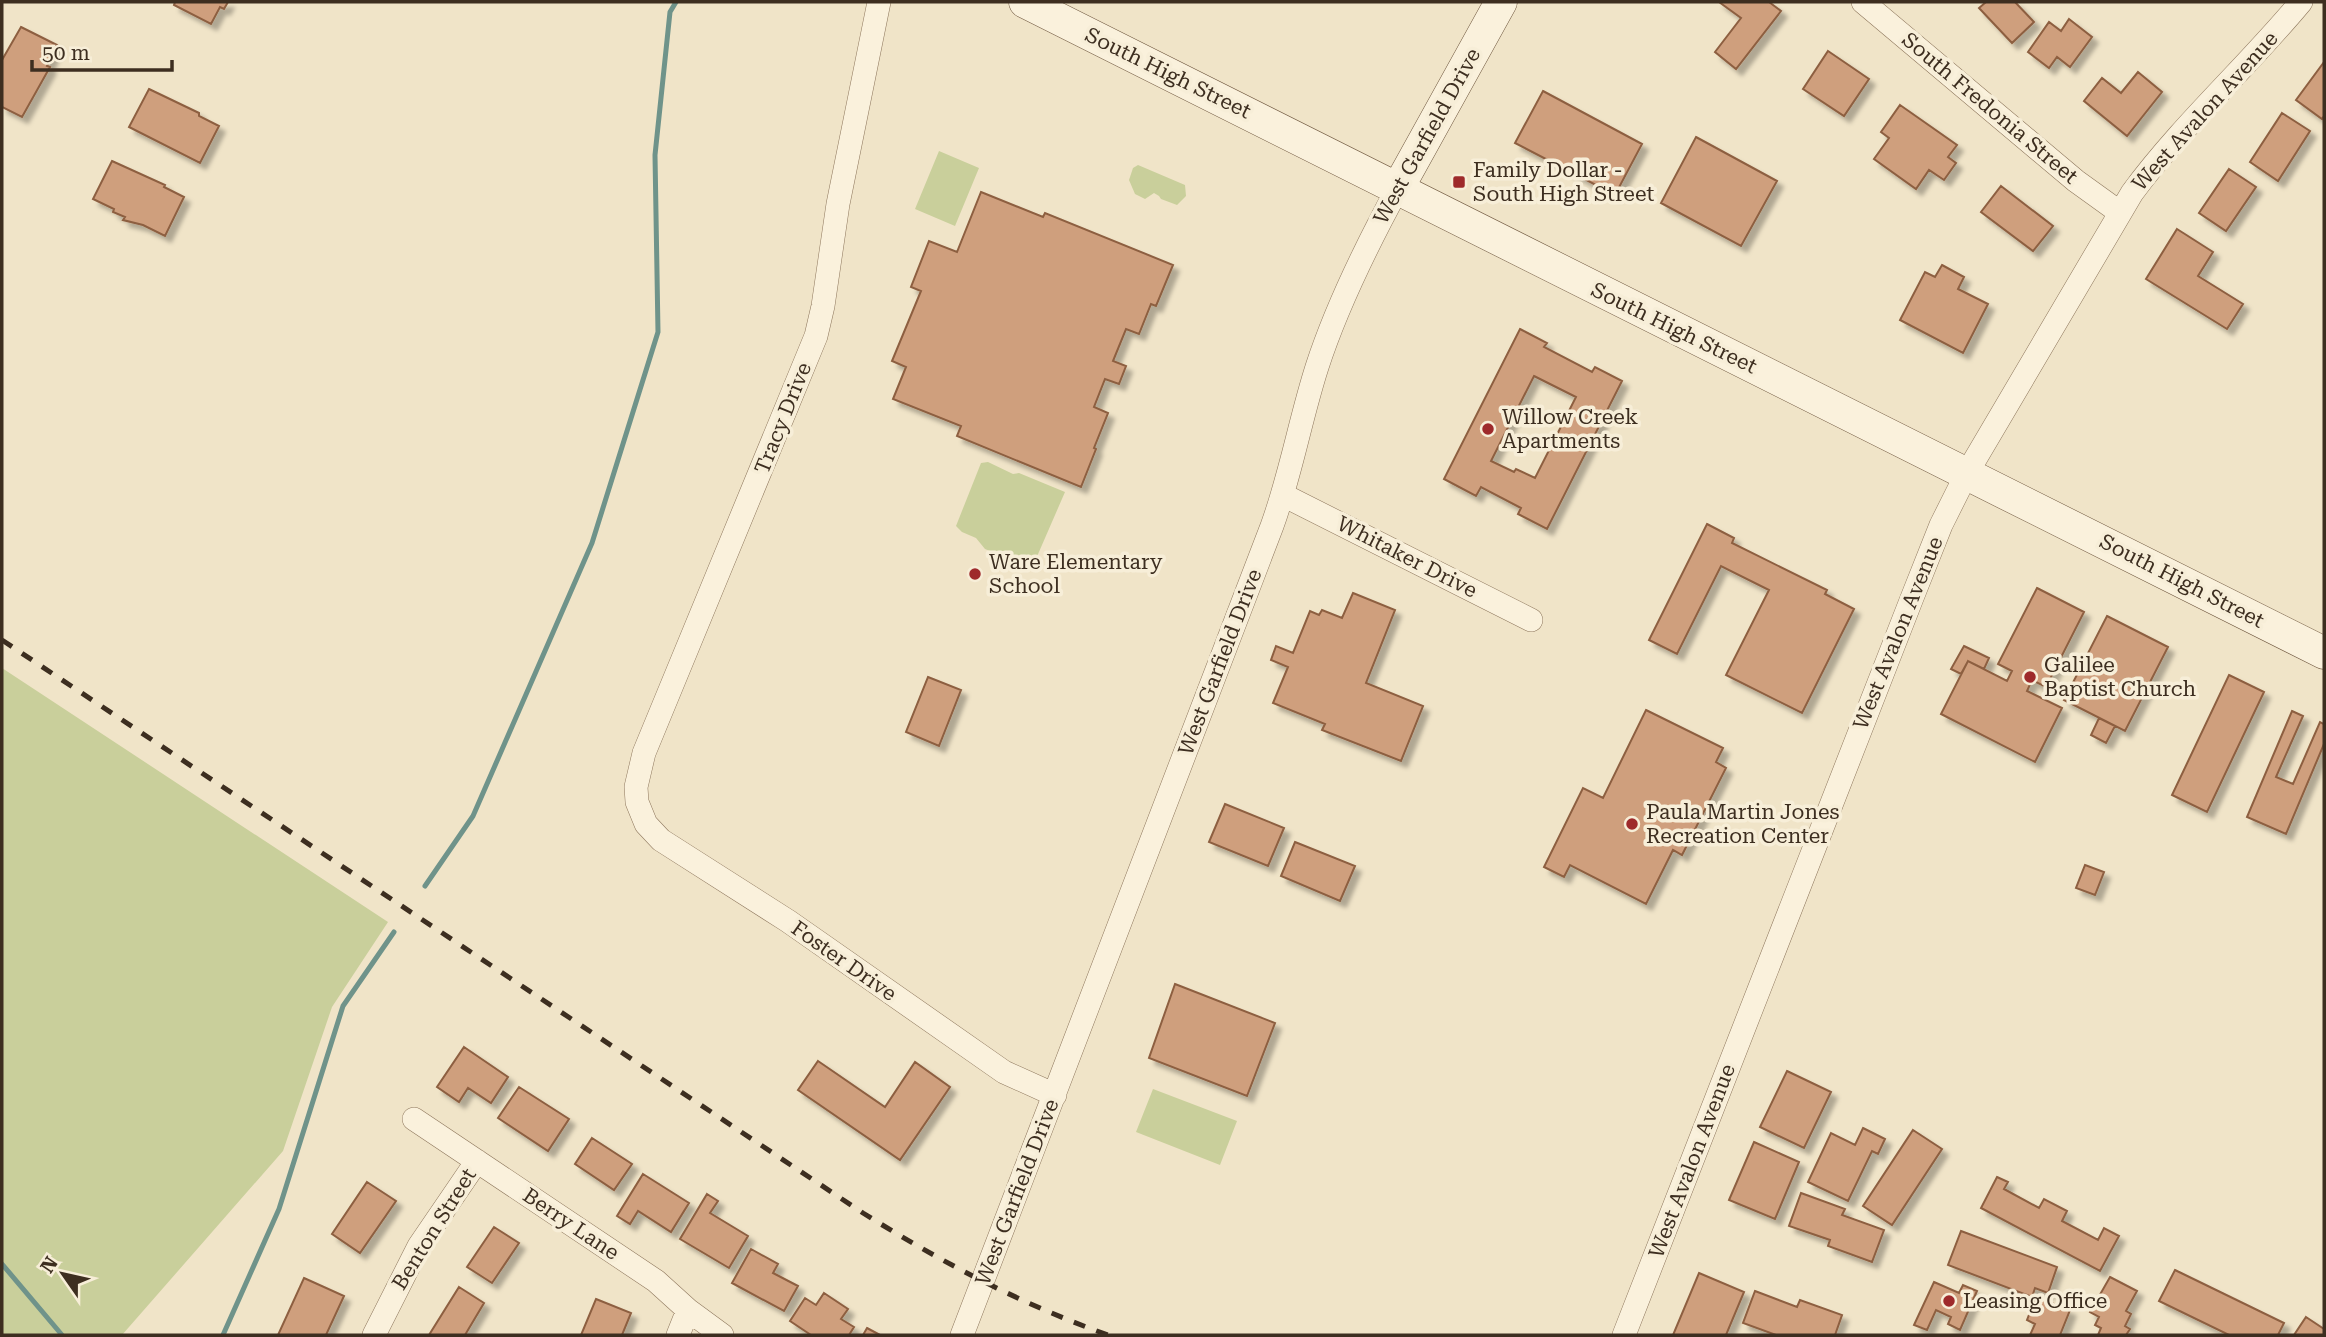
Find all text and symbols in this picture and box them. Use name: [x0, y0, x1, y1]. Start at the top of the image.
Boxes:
street label: South High Street: [1081, 22, 1255, 124]
street label: South Fredonia Street: [1897, 27, 2083, 189]
street label: West Avalon Avenue: [2127, 27, 2283, 195]
scale bar: [32, 28, 172, 72]
text: 50 m: [42, 41, 90, 65]
street label: West Garfield Drive: [1369, 44, 1485, 228]
place label: Family Dollar - South High Street: [1473, 158, 1655, 206]
marker: Family Dollar - South High Street: [1451, 174, 1467, 190]
street label: South High Street: [1587, 277, 1761, 379]
street label: Tracy Drive: [750, 359, 816, 477]
place label: Willow Creek Apartments: [1502, 405, 1638, 453]
marker: Willow Creek Apartments: [1480, 421, 1496, 437]
street label: Whitaker Drive: [1333, 511, 1481, 603]
street label: South High Street: [2096, 529, 2268, 633]
street label: West Avalon Avenue: [1848, 533, 1948, 733]
place label: Ware Elementary School: [989, 550, 1163, 598]
marker: Ware Elementary School: [967, 566, 983, 582]
street label: West Garfield Drive: [1173, 566, 1267, 758]
place label: Galilee Baptist Church: [2044, 653, 2196, 701]
marker: Galilee Baptist Church: [2022, 669, 2038, 685]
place label: Paula Martin Jones Recreation Center: [1646, 800, 1840, 848]
marker: Paula Martin Jones Recreation Center: [1624, 816, 1640, 832]
street label: Foster Drive: [787, 916, 901, 1006]
street label: West Avalon Avenue: [1644, 1061, 1740, 1261]
street label: West Garfield Drive: [970, 1096, 1064, 1288]
street label: Benton Street: [387, 1164, 481, 1294]
street label: Berry Lane: [518, 1183, 624, 1265]
north arrow: [28, 1239, 98, 1309]
text: N: [36, 1252, 63, 1277]
place label: Leasing Office: [1963, 1289, 2107, 1313]
marker: Leasing Office: [1941, 1293, 1957, 1309]

